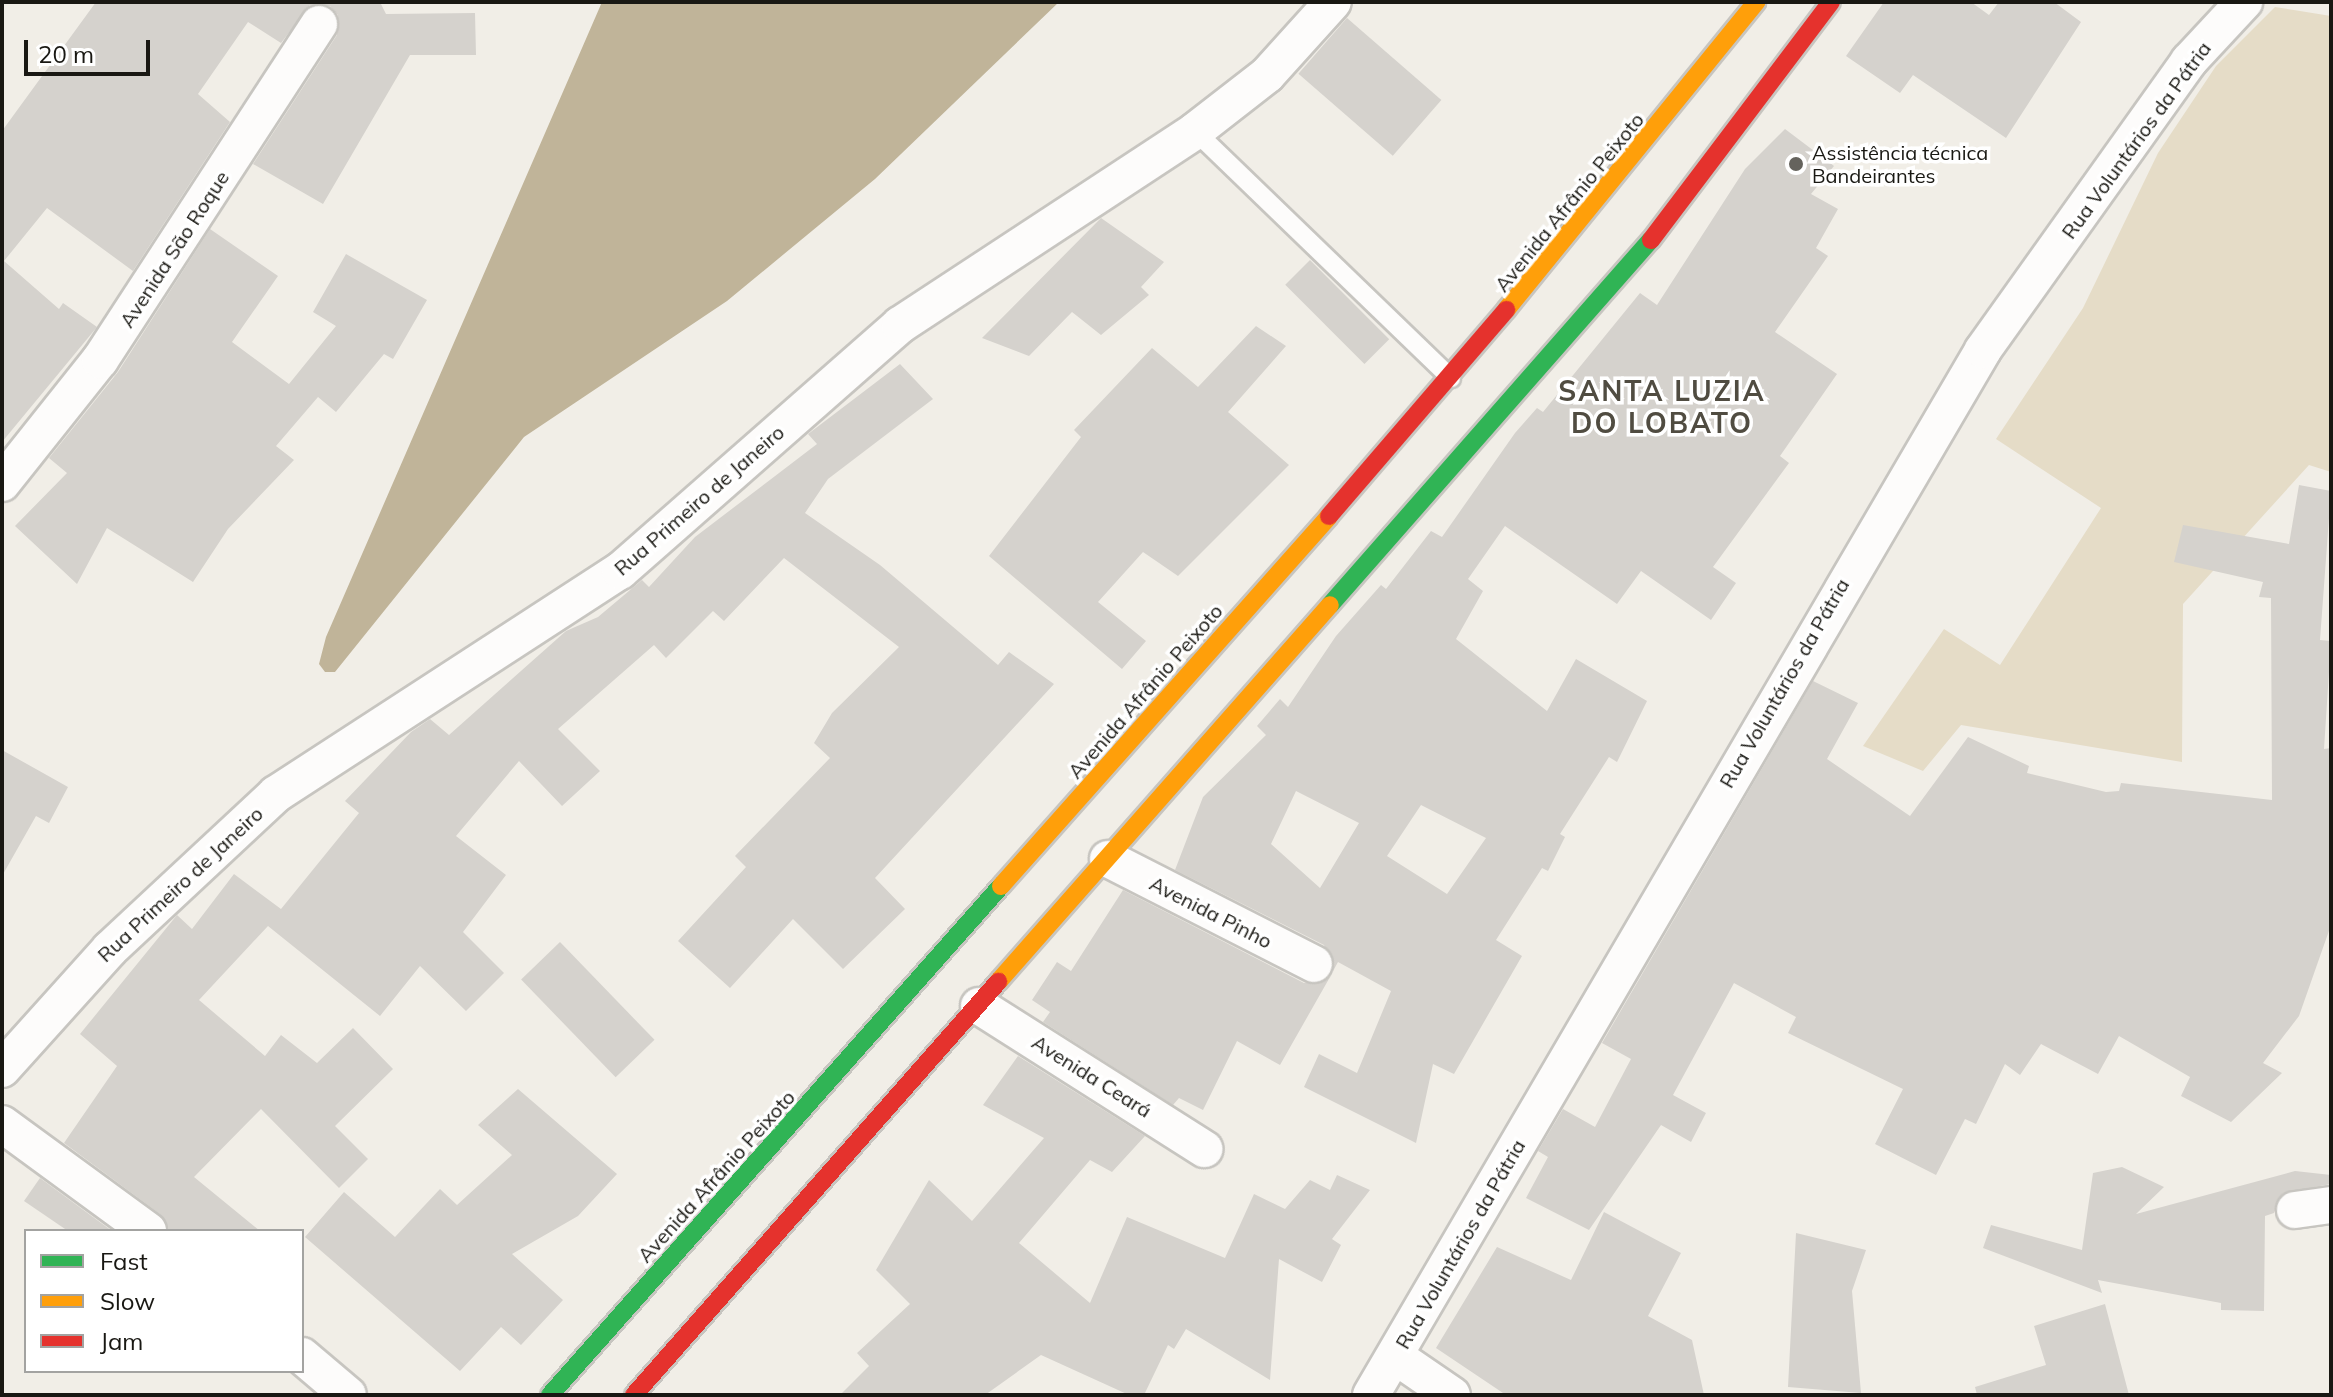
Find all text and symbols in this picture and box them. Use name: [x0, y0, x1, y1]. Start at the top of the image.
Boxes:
scale bar: [28, 24, 154, 74]
street label: Rua Voluntários da Pátria: [2056, 37, 2216, 243]
text: 20 m: [38, 39, 94, 69]
street label: Avenida Afrânio Peixoto: [1489, 108, 1649, 296]
place label: Assistência técnica Bandeirantes: [1812, 140, 1988, 187]
marker: Assistência técnica Bandeirantes: [1787, 155, 1805, 173]
street label: Avenida São Roque: [114, 166, 234, 332]
district label: SANTA LUZIA DO LOBATO: [1558, 374, 1766, 440]
street label: Rua Primeiro de Janeiro: [609, 420, 789, 580]
street label: Rua Voluntários da Pátria: [1714, 574, 1854, 792]
street label: Avenida Afrânio Peixoto: [1063, 599, 1227, 783]
street label: Rua Primeiro de Janeiro: [92, 801, 268, 967]
street label: Avenida Pinho: [1146, 871, 1276, 953]
street label: Avenida Ceará: [1028, 1030, 1156, 1122]
street label: Avenida Afrânio Peixoto: [632, 1085, 800, 1267]
street label: Rua Voluntários da Pátria: [1390, 1135, 1530, 1353]
legend: [24, 1229, 304, 1373]
text: Fast: [100, 1246, 148, 1276]
text: Slow: [100, 1286, 155, 1316]
text: Jam: [100, 1326, 143, 1356]

